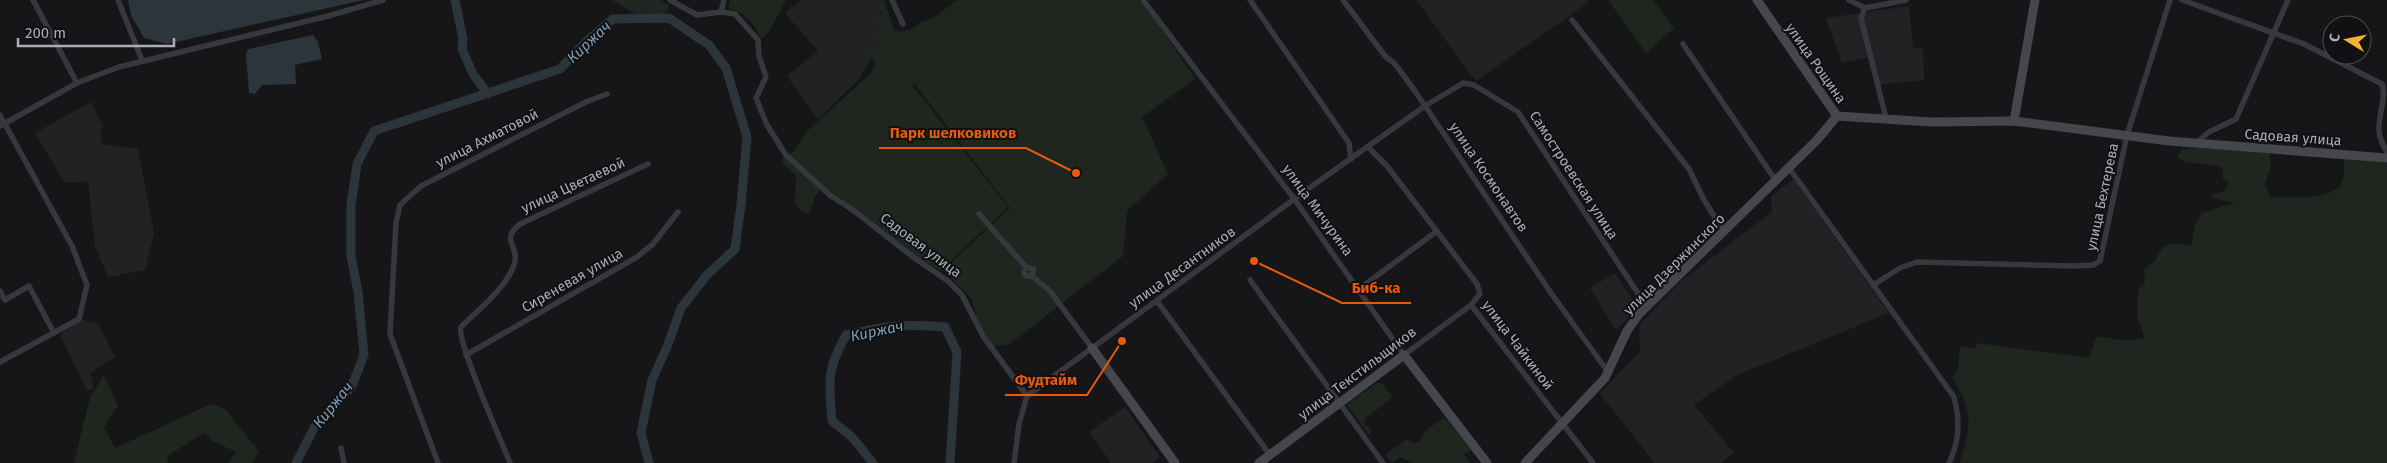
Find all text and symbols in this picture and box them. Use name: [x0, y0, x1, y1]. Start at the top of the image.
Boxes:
scale bar: [18, 15, 174, 47]
north arrow: [2322, 15, 2372, 65]
water label: Киржач: [563, 17, 615, 67]
street label: улица Рощина: [1782, 20, 1850, 107]
text: 200 m: [25, 24, 66, 42]
text: С: [2326, 32, 2344, 43]
street label: улица Ахматовой: [433, 105, 541, 172]
street label: Самостроевская улица: [1526, 108, 1621, 243]
callout: Парк шелковиков: [879, 118, 1026, 148]
street label: улица Космонавтов: [1446, 119, 1532, 235]
text: Парк шелковиков: [890, 124, 1016, 142]
street label: Садовая улица: [2244, 126, 2342, 149]
street label: улица Бехтерева: [2083, 142, 2122, 253]
street label: улица Цветаевой: [519, 154, 628, 217]
street label: улица Мичурина: [1279, 161, 1357, 259]
street label: Садовая улица: [877, 209, 965, 281]
street label: улица Дзержинского: [1620, 210, 1729, 319]
street label: улица Десантников: [1126, 223, 1239, 312]
street label: Сиреневая улица: [519, 245, 626, 316]
callout: Биб-ка: [1342, 273, 1411, 303]
text: Биб-ка: [1352, 279, 1400, 297]
street label: улица Чайкиной: [1478, 297, 1557, 393]
water label: Киржач: [849, 317, 905, 345]
street label: улица Текстильщиков: [1295, 323, 1420, 423]
callout: Фудтайм: [1005, 365, 1087, 395]
text: Фудтайм: [1015, 371, 1077, 389]
water label: Киржач: [309, 378, 357, 432]

